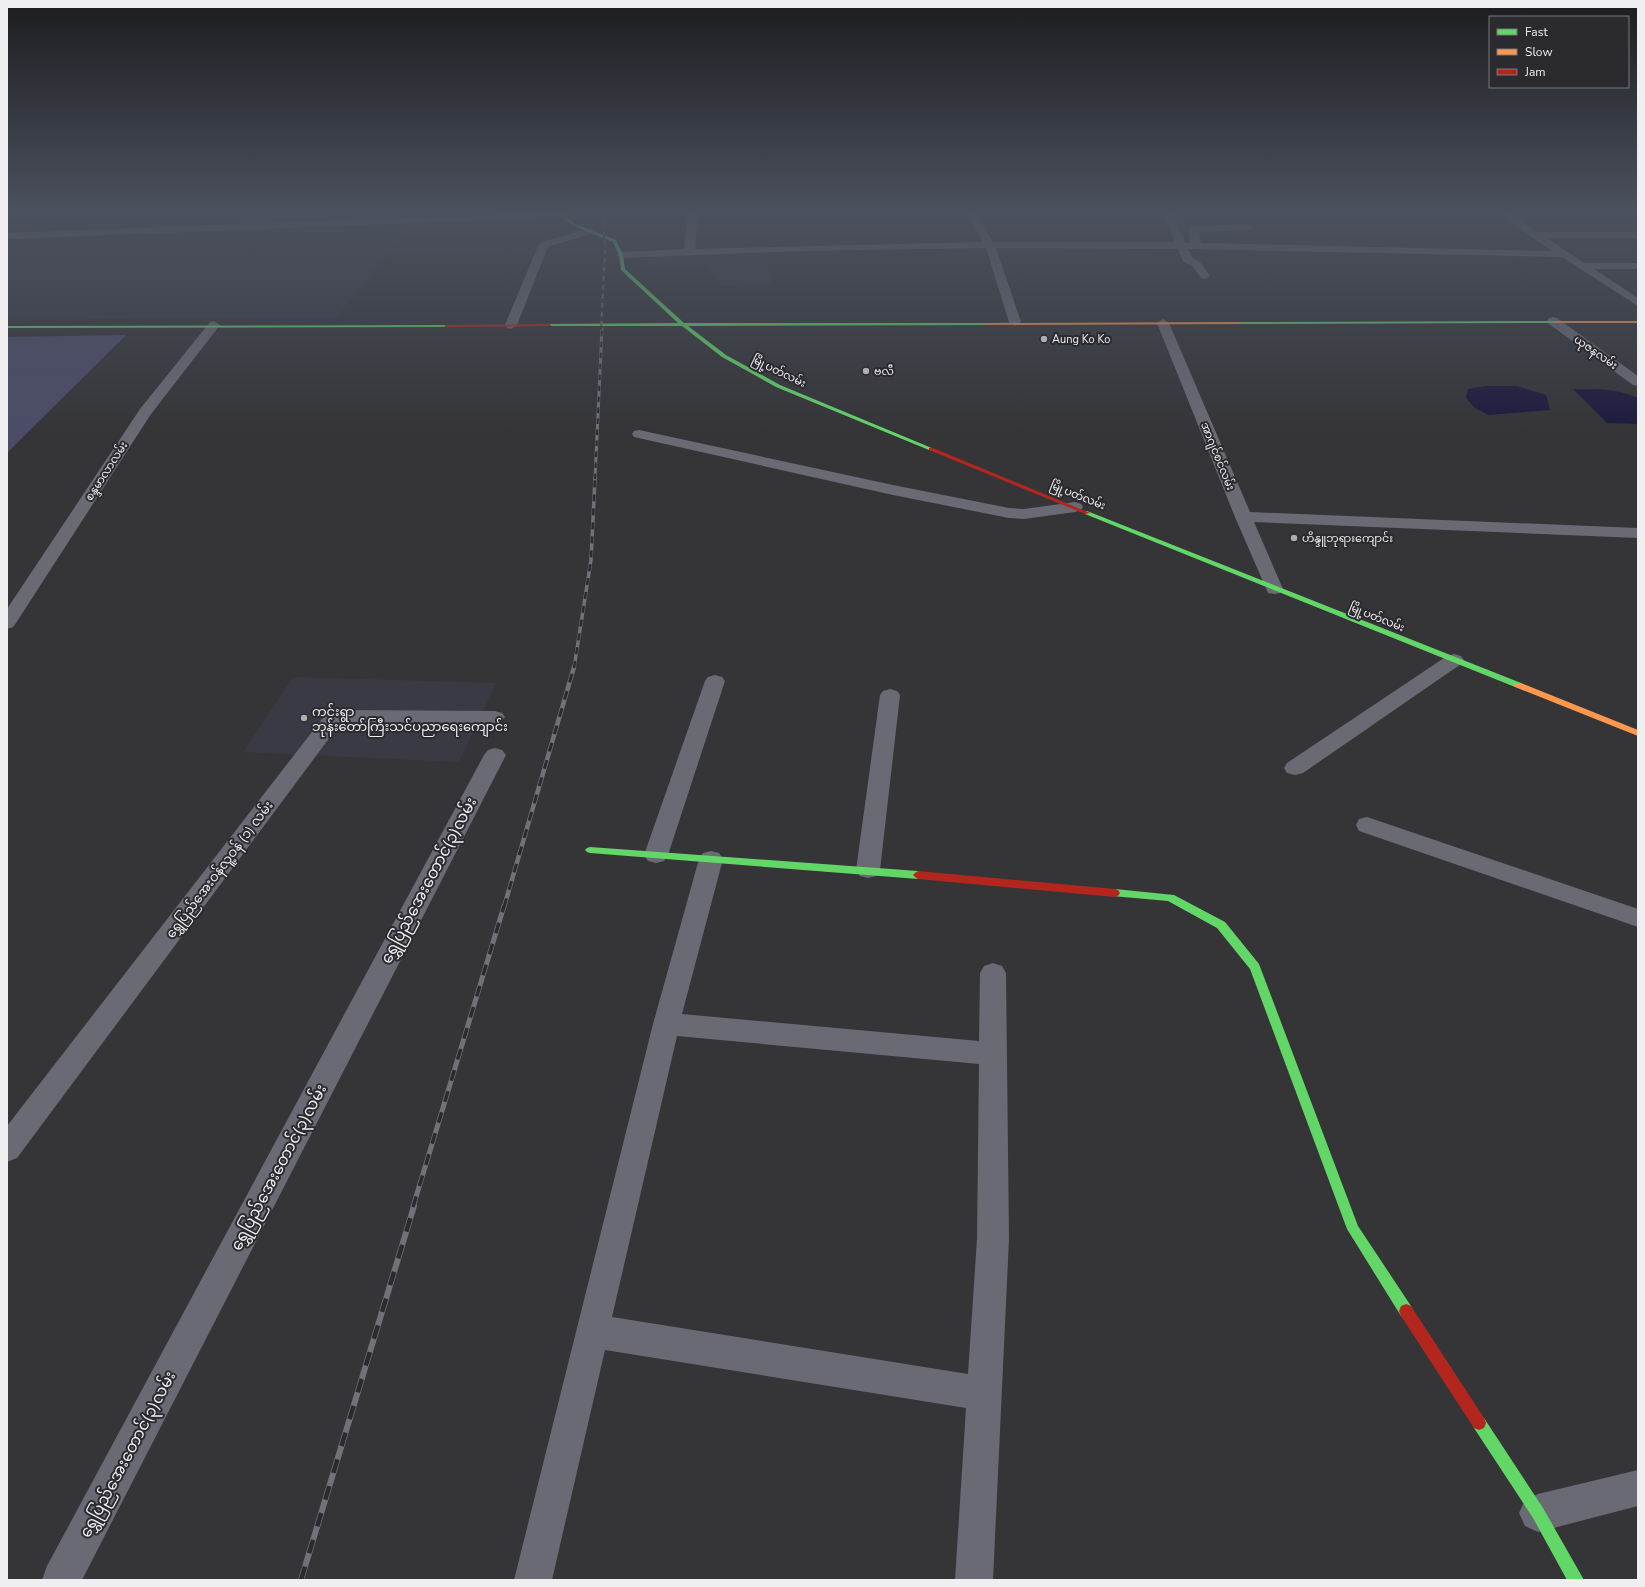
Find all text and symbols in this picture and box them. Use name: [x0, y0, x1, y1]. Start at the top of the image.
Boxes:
legend: [1489, 16, 1629, 88]
text: Fast: [1525, 24, 1548, 40]
text: Slow: [1525, 44, 1553, 60]
text: Jam: [1524, 64, 1546, 80]
place label: Aung Ko Ko: [1052, 332, 1110, 347]
street label: ယုဇနလမ်း: [1570, 332, 1621, 374]
marker: Aung Ko Ko: [1039, 334, 1049, 344]
street label: မြို့ပတ်လမ်း: [749, 352, 809, 392]
place label: ဗလီ: [874, 364, 894, 379]
marker: ဗလီ: [861, 366, 871, 376]
street label: အာဂျင်စင်လမ်း: [1196, 420, 1238, 493]
street label: စန္ဒမာလာလမ်း: [82, 439, 132, 504]
street label: မြို့ပတ်လမ်း: [1047, 478, 1108, 514]
place label: ဟိန္ဒူဘုရားကျောင်း: [1302, 531, 1393, 547]
marker: ဟိန္ဒူဘုရားကျောင်း: [1289, 533, 1299, 543]
street label: မြို့ပတ်လမ်း: [1346, 600, 1407, 636]
place label: ကင်းရွာ ဘုန်းတော်ကြီးသင်ပညာရေးကျောင်း: [312, 703, 508, 737]
marker: ကင်းရွာ ဘုန်းတော်ကြီးသင်ပညာရေးကျောင်း: [299, 713, 309, 723]
street label: ရွှေပြည်အေးတောင်(၃)လမ်း: [375, 793, 484, 969]
street label: ရွှေပြည်အေးဝန်လူ့ဝန် (၁) လမ်း: [162, 797, 278, 943]
street label: ရွှေပြည်အေးတောင်(၃)လမ်း: [225, 1080, 334, 1256]
street label: ရွှေပြည်အေးတောင်(၃)လမ်း: [74, 1367, 183, 1543]

